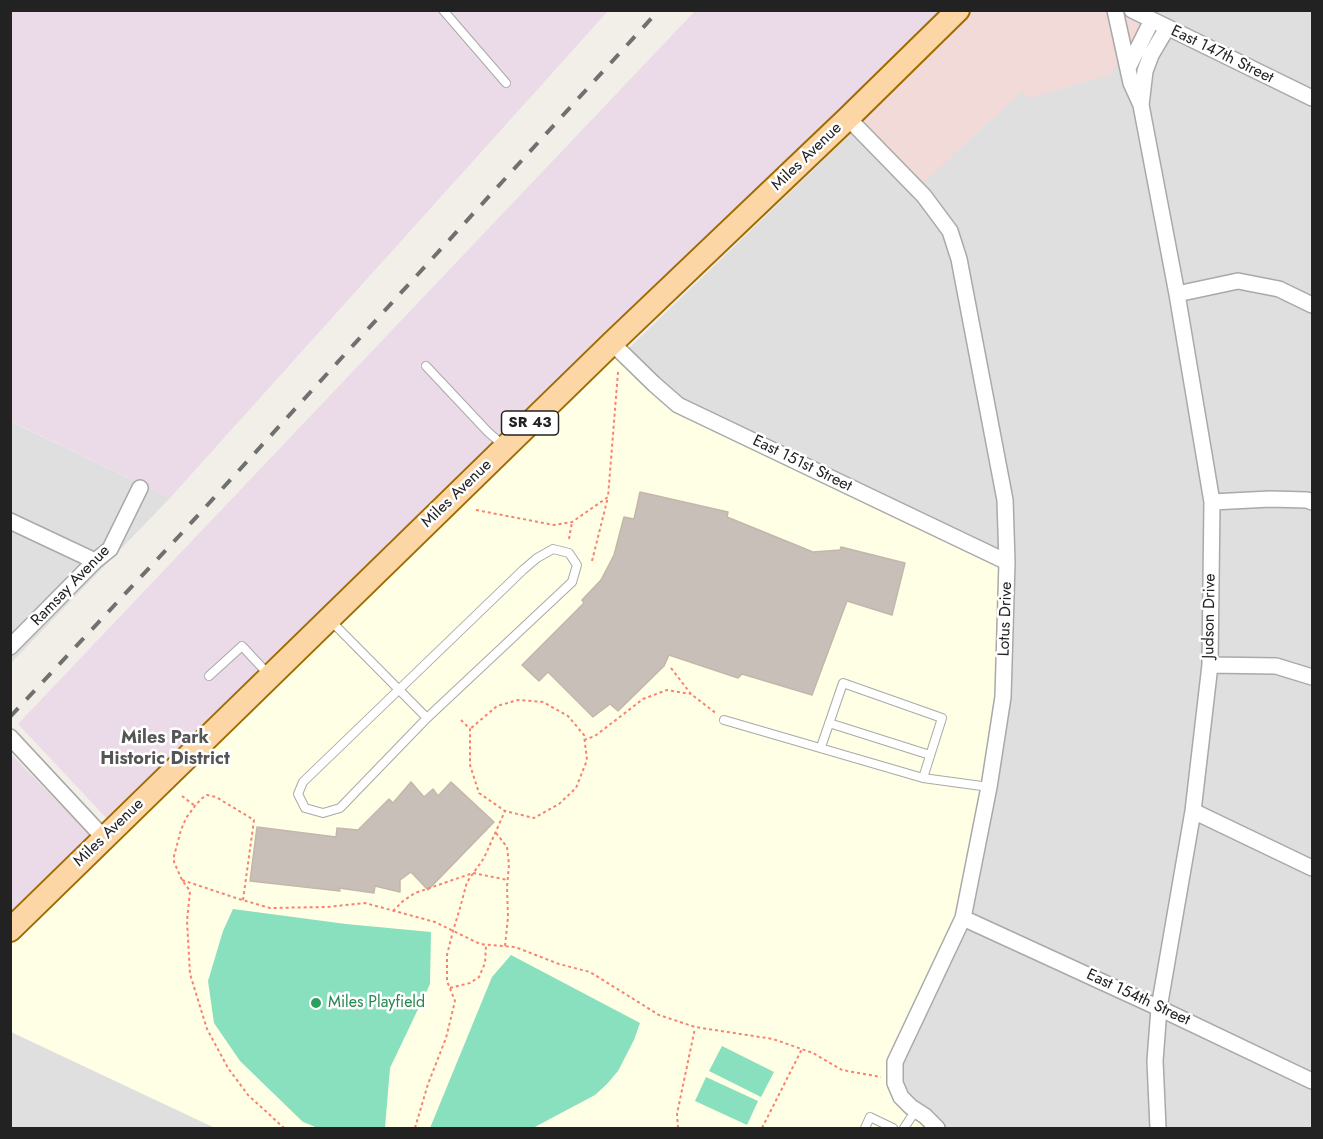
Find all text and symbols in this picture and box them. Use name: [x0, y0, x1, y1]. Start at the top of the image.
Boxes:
street label: East 147th Street: [1168, 22, 1276, 88]
street label: Miles Avenue: [768, 119, 846, 195]
road number: SR 43: [502, 411, 558, 435]
street label: East 151st Street: [749, 432, 855, 496]
street label: Miles Avenue: [418, 456, 496, 532]
street label: Ramsay Avenue: [28, 542, 114, 630]
street label: Judson Drive: [1200, 573, 1220, 659]
street label: Lotus Drive: [995, 581, 1017, 657]
district label: Miles Park Historic District: [100, 728, 230, 771]
street label: Miles Avenue: [70, 795, 148, 871]
street label: East 154th Street: [1083, 966, 1193, 1030]
place label: Miles Playfield: [328, 993, 425, 1013]
marker: Miles Playfield: [309, 996, 323, 1010]

